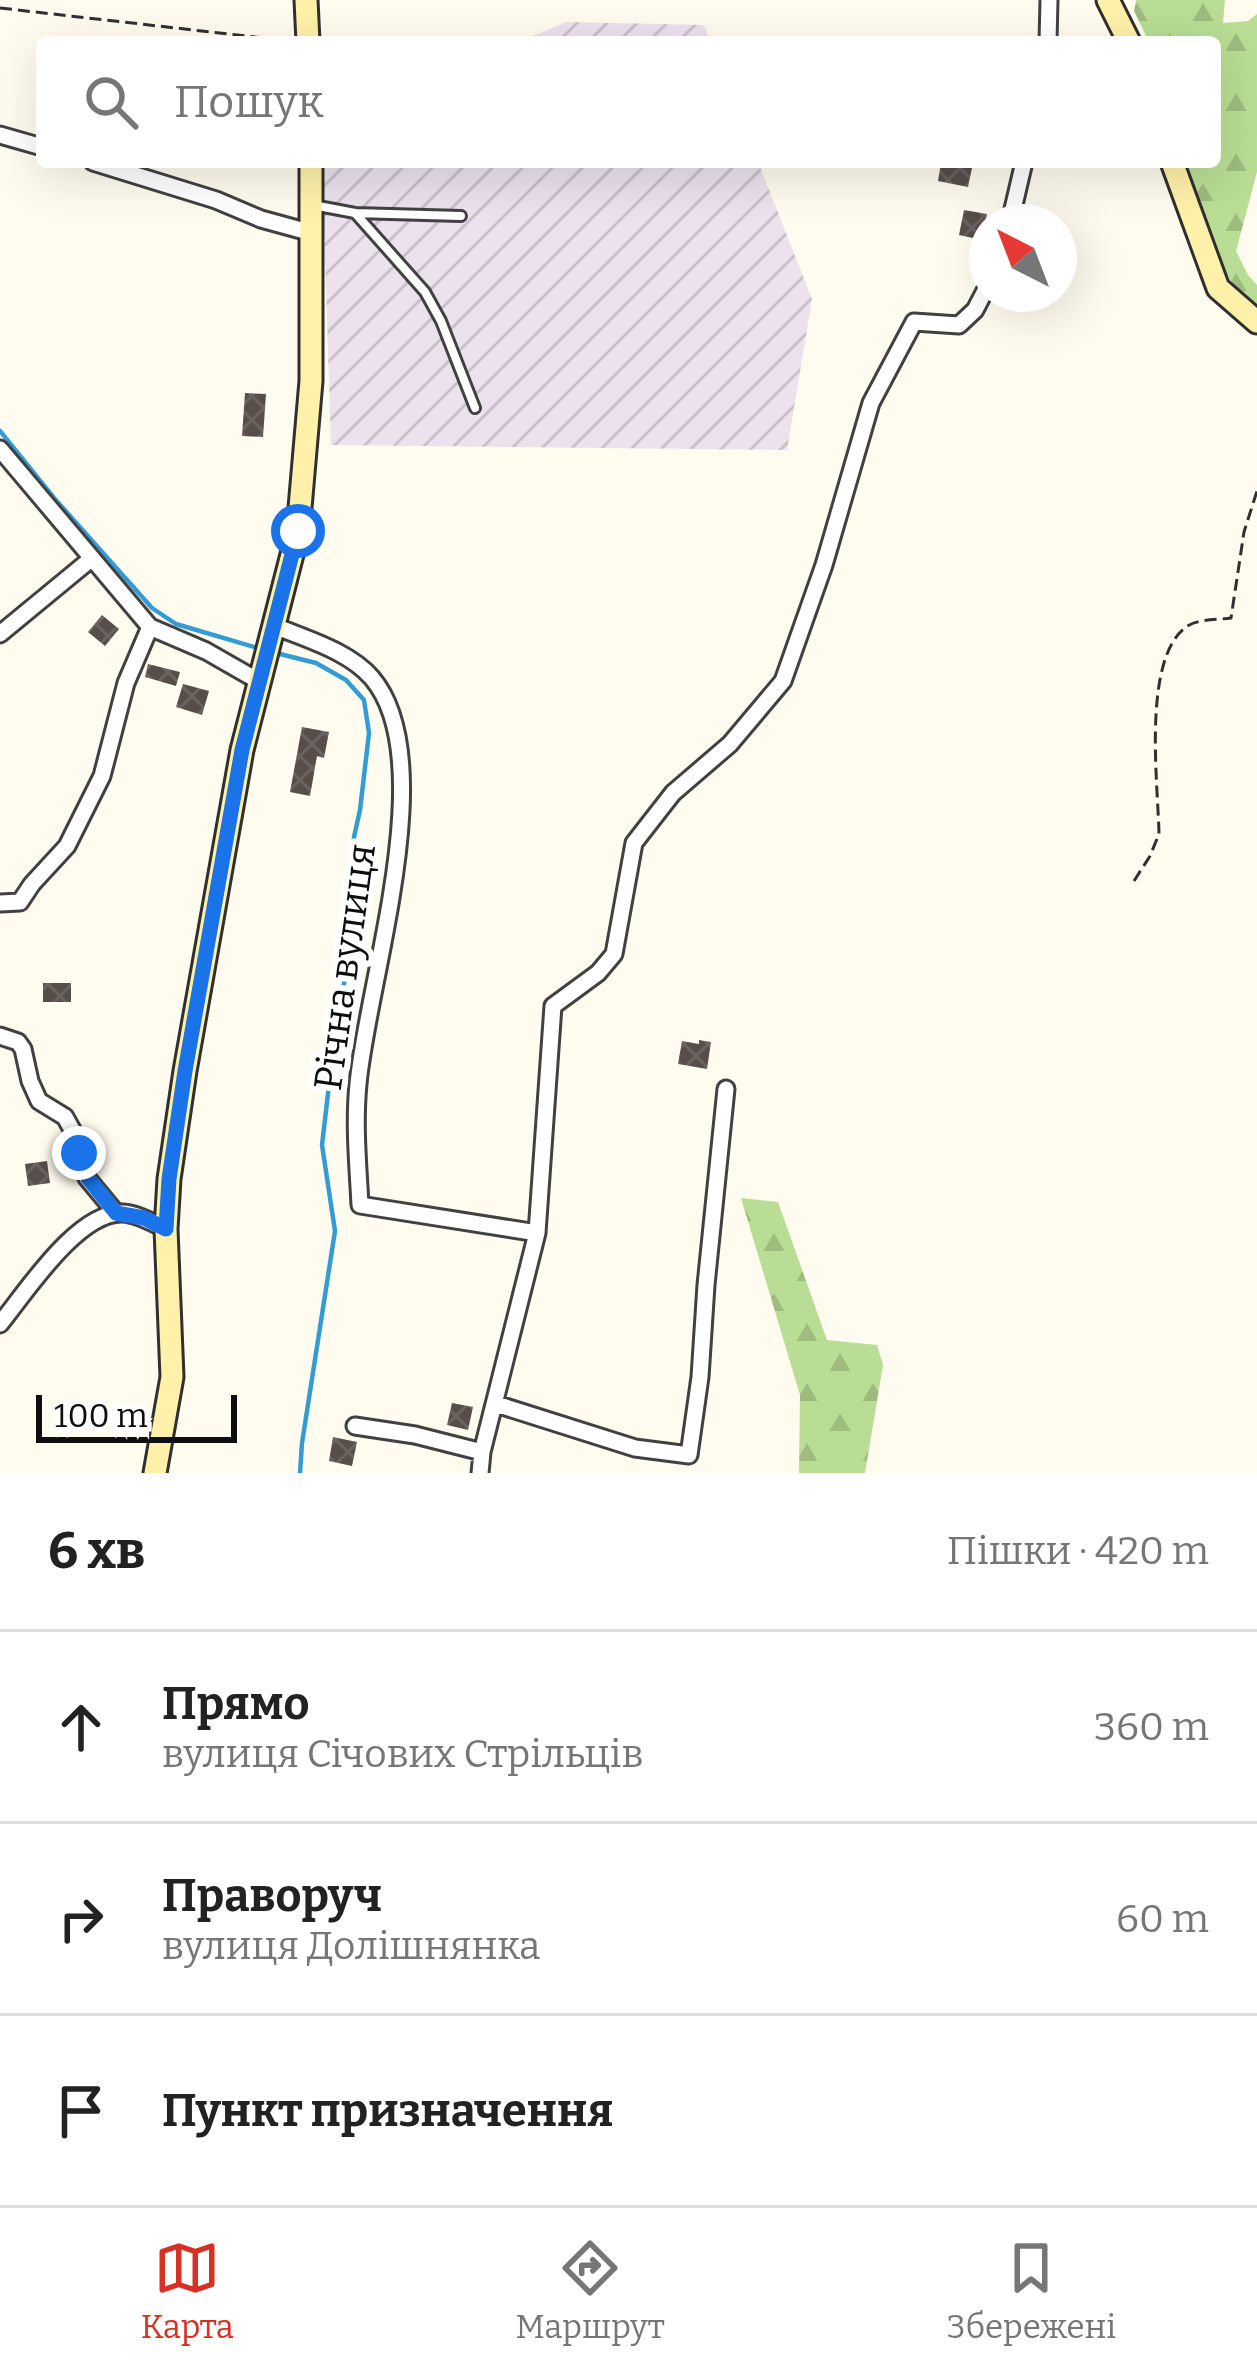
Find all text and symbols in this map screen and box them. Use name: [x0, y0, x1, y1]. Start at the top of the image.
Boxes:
search box: [36, 36, 1221, 168]
icon: search: [78, 69, 144, 135]
text: Пошук: [174, 75, 324, 129]
north arrow: [969, 204, 1077, 312]
route start: [271, 504, 325, 558]
street label: Річна вулиця: [305, 841, 385, 1093]
route end: [52, 1126, 106, 1180]
scale bar: [36, 1389, 237, 1442]
text: 100 m: [54, 1396, 148, 1436]
text: 6 хв: [48, 1520, 145, 1582]
text: Пішки · 420 m: [947, 1528, 1209, 1574]
text: Прямо: [162, 1677, 309, 1731]
icon: ahead: [48, 1694, 114, 1760]
text: 360 m: [1094, 1704, 1209, 1750]
text: вулиця Січових Стрільців: [162, 1731, 644, 1777]
text: Праворуч: [162, 1869, 382, 1923]
icon: right: [48, 1886, 114, 1952]
text: 60 m: [1116, 1896, 1209, 1942]
text: вулиця Долішнянка: [162, 1923, 540, 1969]
icon: arrive: [48, 2078, 114, 2144]
text: Пункт призначення: [162, 2084, 613, 2138]
tab: Карта: [141, 2235, 234, 2347]
tab: Маршрут: [515, 2235, 665, 2347]
tab: Збережені: [946, 2235, 1116, 2347]

